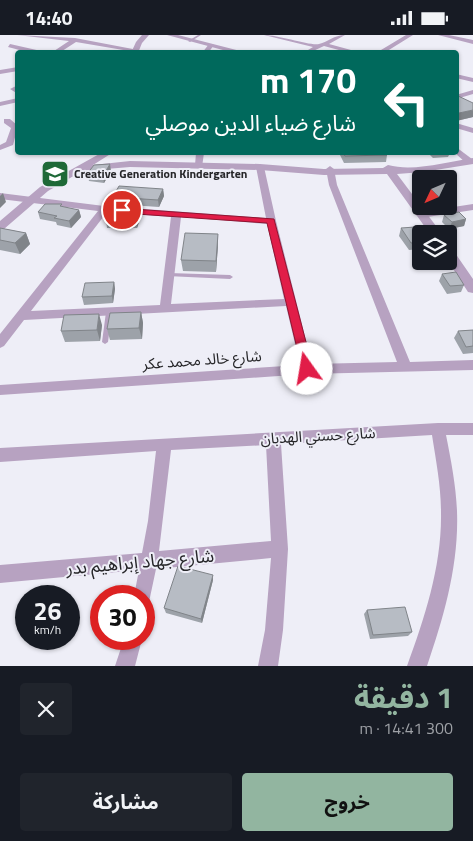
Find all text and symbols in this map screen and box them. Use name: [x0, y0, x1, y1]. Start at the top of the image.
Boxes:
text: 14:40: [25, 3, 72, 32]
text: 170 m: [260, 53, 356, 107]
icon: left: [374, 70, 439, 135]
text: شارع ضياء الدين موصلي: [145, 106, 356, 140]
school or university icon: Creative Generation Kindergarten: [40, 159, 70, 189]
place label: Creative Generation Kindergarten: [74, 164, 247, 183]
north arrow: [412, 170, 458, 215]
map controls: [412, 170, 457, 270]
pin: [101, 189, 143, 231]
icon: arrive: [108, 196, 136, 224]
button: layers: [412, 225, 457, 270]
position arrow: [280, 342, 332, 394]
street label: شارع خالد محمد عكر: [141, 344, 263, 376]
street label: شارع حسني الهدبان: [260, 421, 376, 451]
street label: شارع جهاد إبراهيم بدر: [64, 542, 215, 583]
speed limit sign: 30: [90, 585, 155, 650]
text: 26: [33, 592, 62, 630]
text: km/h: [34, 620, 61, 639]
text: 1 دقيقة: [354, 674, 453, 720]
button: close: [20, 683, 72, 735]
text: 300 m · 14:41: [359, 716, 453, 740]
button: مشاركة: [20, 773, 232, 831]
button: خروج: [242, 773, 453, 831]

